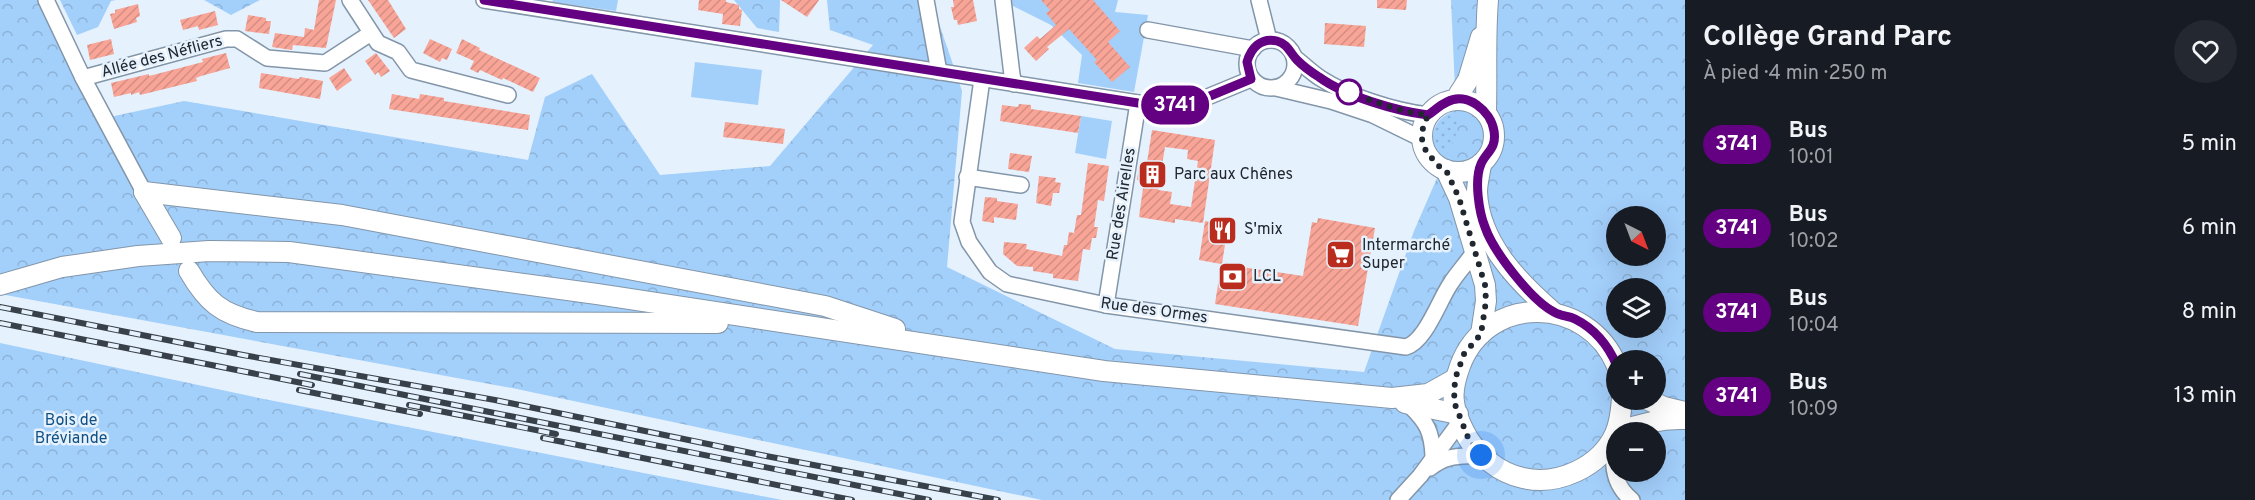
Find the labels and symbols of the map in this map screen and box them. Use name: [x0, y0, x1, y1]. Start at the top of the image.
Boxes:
street label: Allée des Néfliers: [99, 31, 225, 83]
unlabelled marker: [1336, 79, 1362, 105]
line badge: 3741: [1133, 86, 1217, 124]
street label: Rue des Airelles: [1103, 146, 1141, 262]
building icon: Parc aux Chênes: [1137, 159, 1169, 191]
place label: Parc aux Chênes: [1174, 165, 1293, 185]
north arrow: [1606, 206, 1666, 266]
restaurant icon: S'mix: [1207, 214, 1239, 246]
place label: S'mix: [1244, 220, 1283, 240]
place label: Intermarché Super: [1362, 236, 1450, 274]
supermarket icon: Intermarché Super: [1325, 239, 1357, 271]
bank icon: LCL: [1216, 261, 1248, 293]
place label: LCL: [1253, 267, 1281, 287]
street label: Rue des Ormes: [1099, 294, 1209, 328]
park label: Bois de Bréviande: [35, 411, 107, 449]
your location: [1466, 440, 1496, 470]

